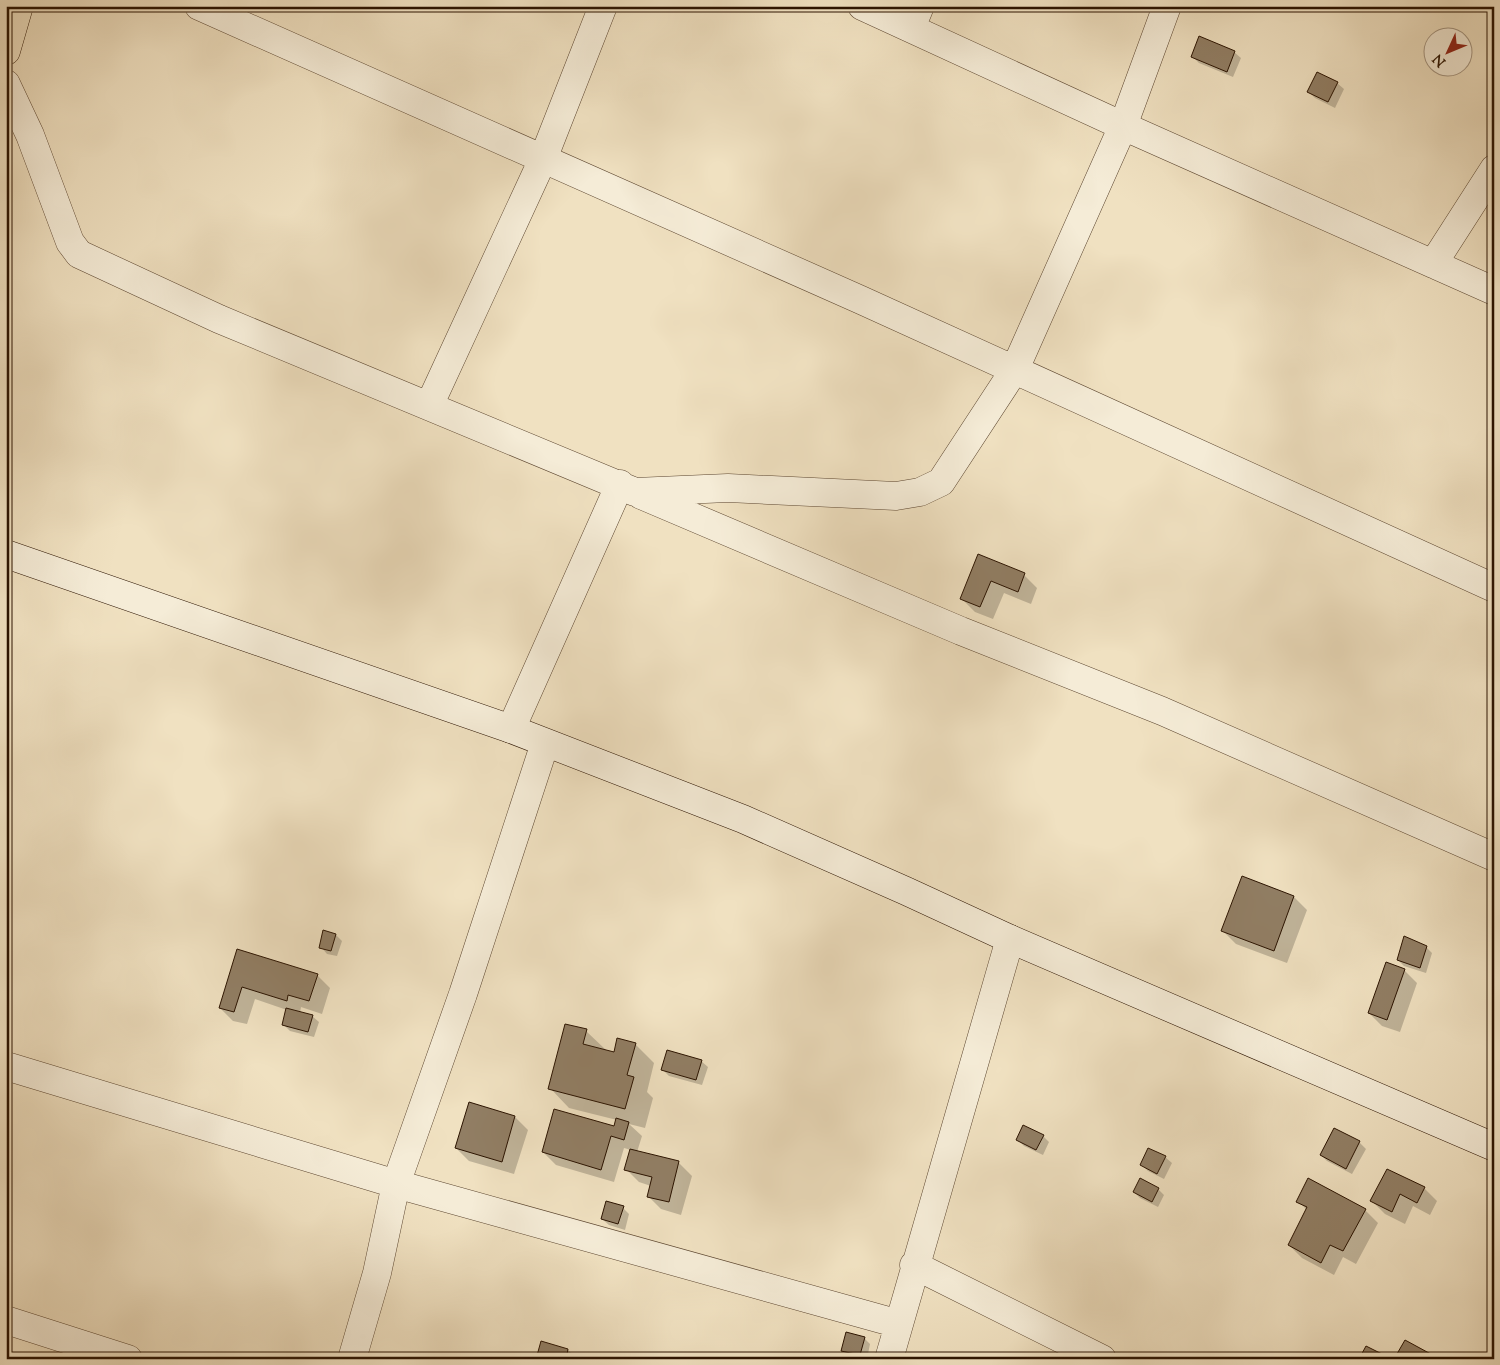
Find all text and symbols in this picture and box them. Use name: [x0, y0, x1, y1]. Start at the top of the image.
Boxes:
north arrow: [1422, 28, 1472, 78]
text: N: [1429, 49, 1451, 71]

